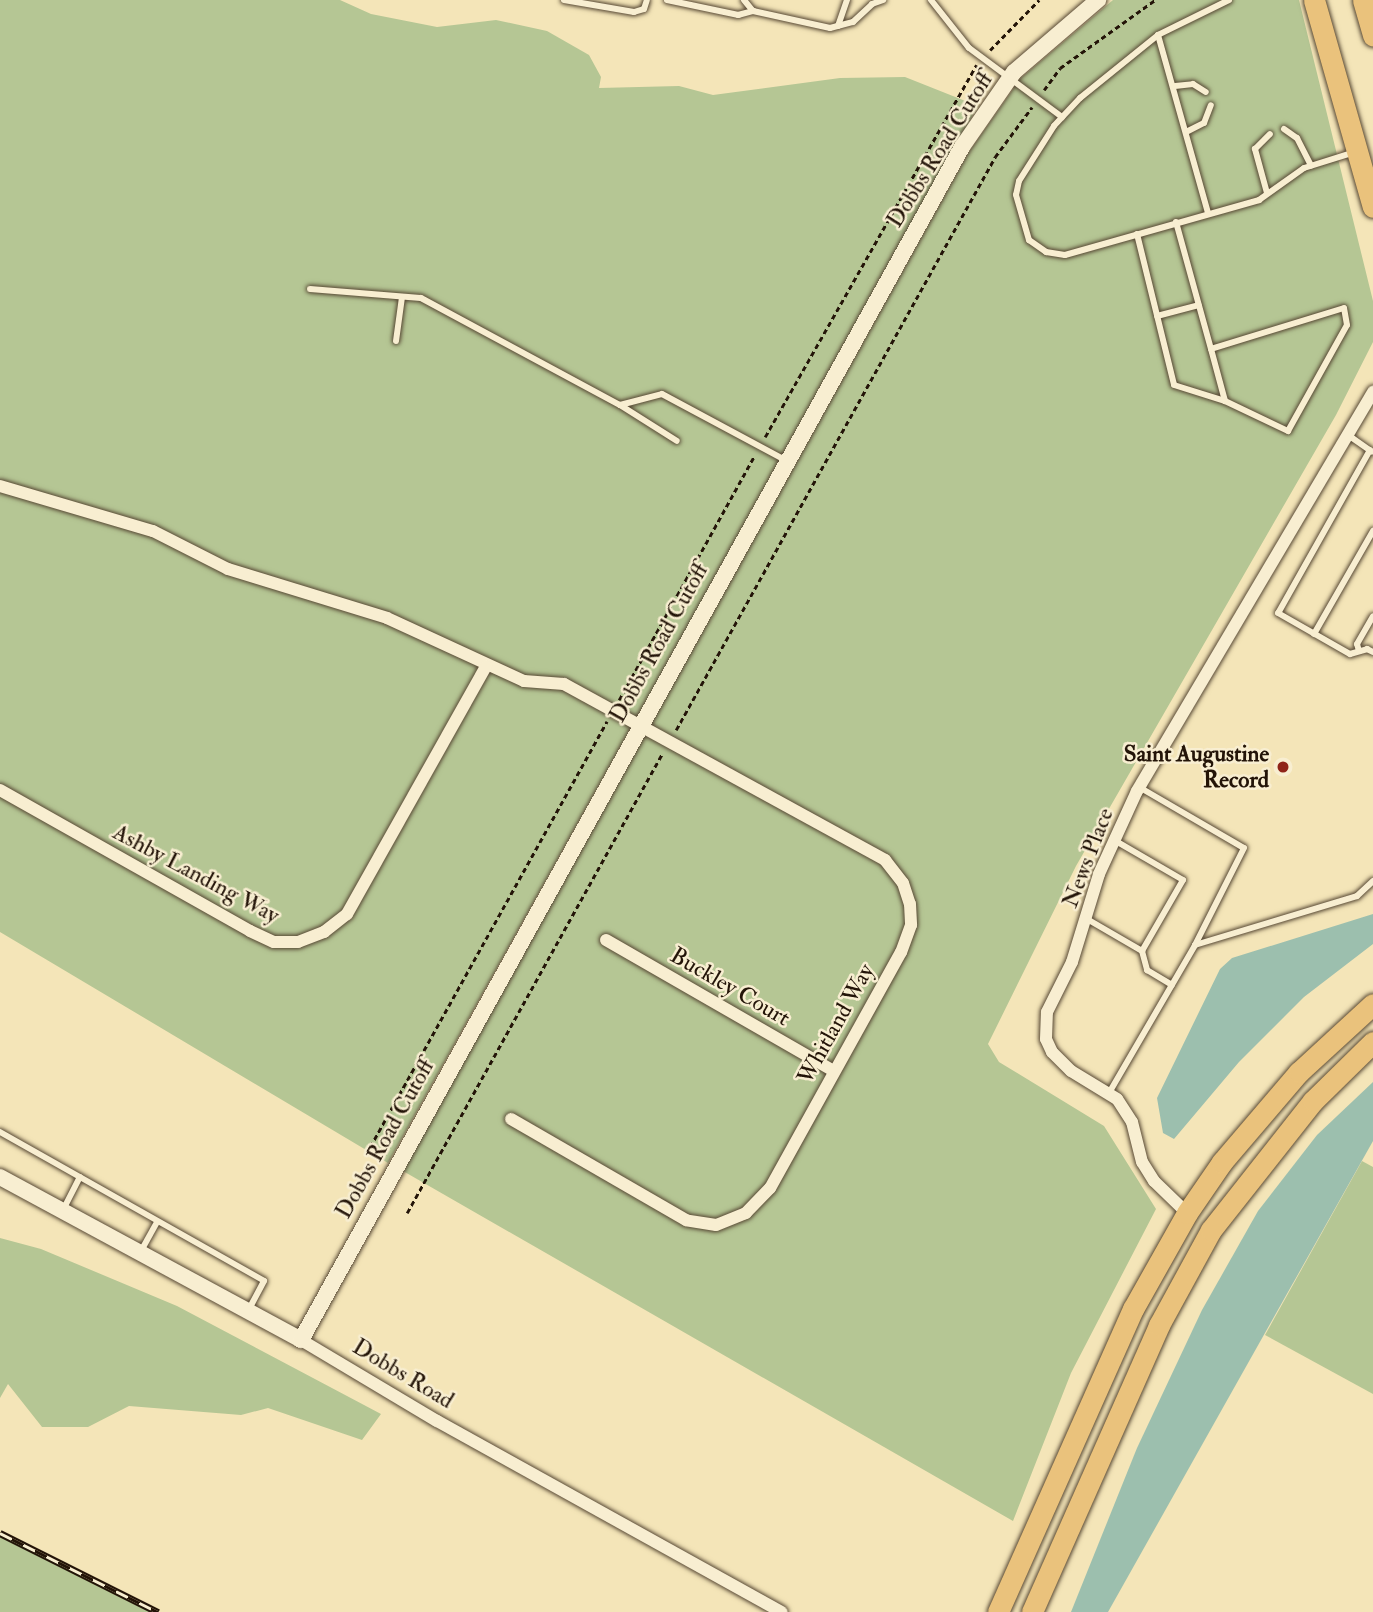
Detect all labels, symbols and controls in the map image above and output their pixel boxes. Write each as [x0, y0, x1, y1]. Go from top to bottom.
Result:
street label: Dobbs Road Cutoff [881, 67, 999, 233]
street label: Dobbs Road Cutoff [604, 558, 714, 728]
place label: Saint Augustine Record [1124, 740, 1269, 794]
marker: Saint Augustine Record [1275, 759, 1291, 775]
street label: News Place [1056, 804, 1120, 912]
street label: Ashby Landing Way [108, 818, 284, 930]
street label: Buckley Court [665, 942, 795, 1032]
street label: Whitland Way [792, 959, 880, 1089]
street label: Dobbs Road Cutoff [330, 1054, 440, 1224]
street label: Dobbs Road [347, 1333, 459, 1415]

